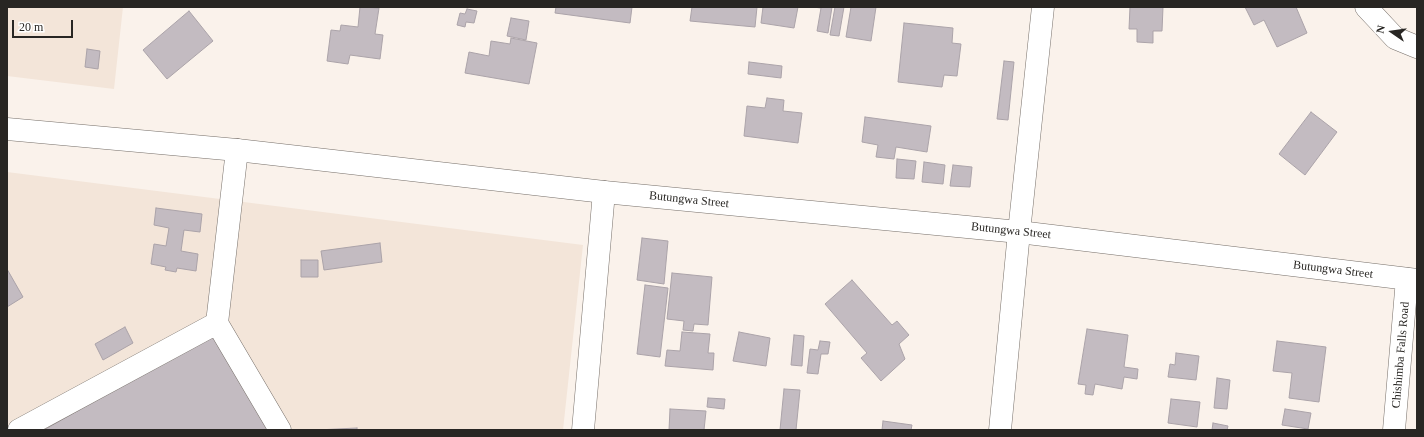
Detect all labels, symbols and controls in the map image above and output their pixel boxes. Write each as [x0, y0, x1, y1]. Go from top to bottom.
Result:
scale bar [14, 12, 75, 38]
north arrow [1372, 12, 1412, 52]
text: 20 m [19, 20, 43, 34]
text: N [1374, 24, 1387, 35]
street label: Butungwa Street [648, 189, 730, 211]
street label: Butungwa Street [970, 220, 1052, 242]
street label: Butungwa Street [1292, 258, 1374, 282]
street label: Chishimba Falls Road [1389, 301, 1413, 409]

